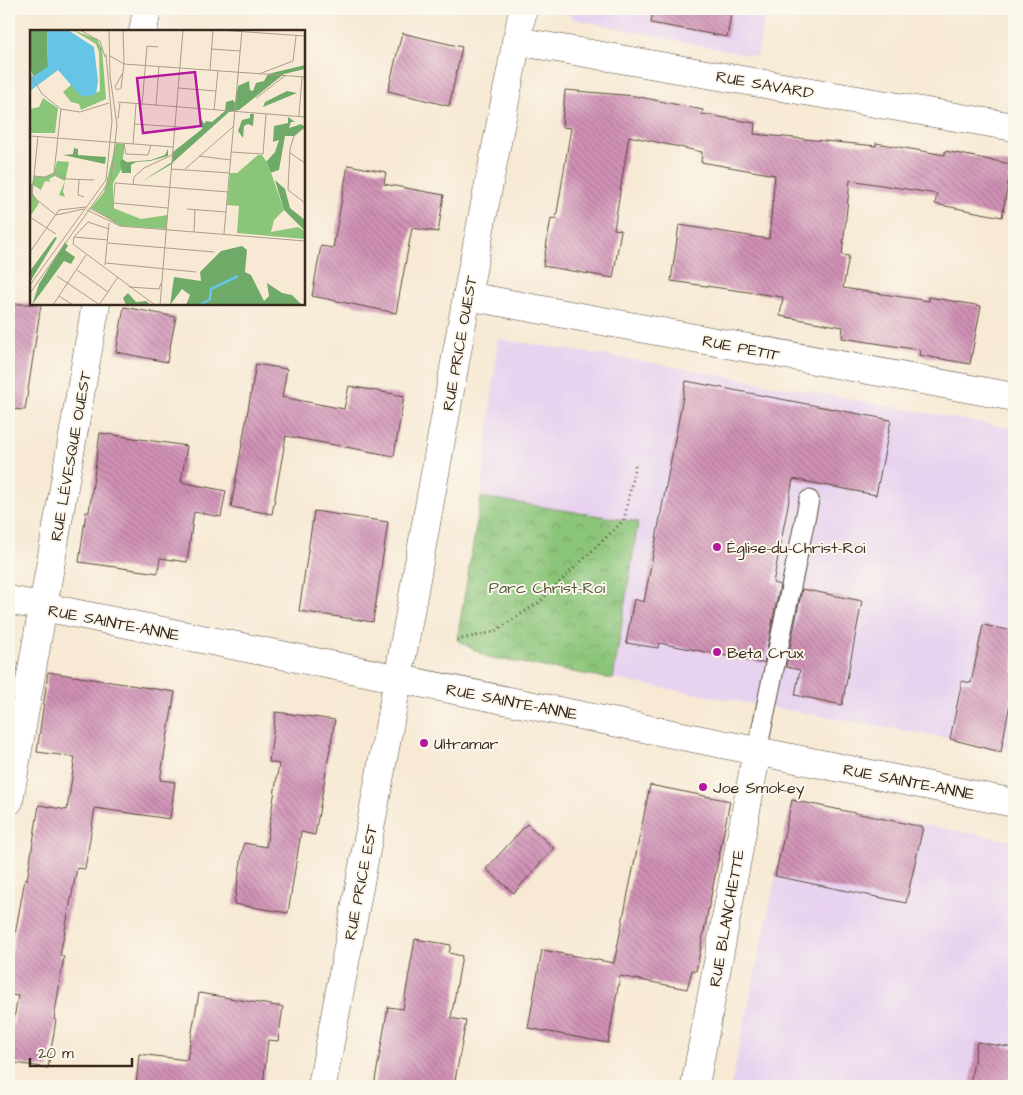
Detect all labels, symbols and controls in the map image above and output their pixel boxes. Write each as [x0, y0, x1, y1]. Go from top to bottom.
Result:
inset map [30, 30, 305, 305]
street label: RUE SAVARD [714, 66, 815, 104]
street label: RUE PRICE OUEST [437, 274, 483, 413]
street label: RUE PETIT [700, 330, 781, 366]
street label: RUE LÉVESQUE OUEST [45, 369, 97, 543]
place label: Église-du-Christ-Roi [727, 537, 866, 560]
marker: Église-du-Christ-Roi [711, 541, 723, 553]
park label: Parc Christ-Roi [489, 577, 606, 599]
street label: RUE SAINTE-ANNE [46, 599, 182, 647]
place label: Beta Crux [727, 642, 804, 664]
marker: Beta Crux [711, 646, 723, 658]
street label: RUE SAINTE-ANNE [444, 678, 580, 726]
place label: Ultramar [434, 733, 499, 755]
marker: Ultramar [418, 737, 430, 749]
street label: RUE SAINTE-ANNE [841, 758, 977, 806]
place label: Joe Smokey [713, 777, 805, 800]
marker: Joe Smokey [697, 781, 709, 793]
street label: RUE PRICE EST [339, 823, 383, 942]
street label: RUE BLANCHETTE [704, 847, 750, 988]
scale bar [30, 1035, 132, 1067]
text: 20 m [38, 1043, 74, 1064]

